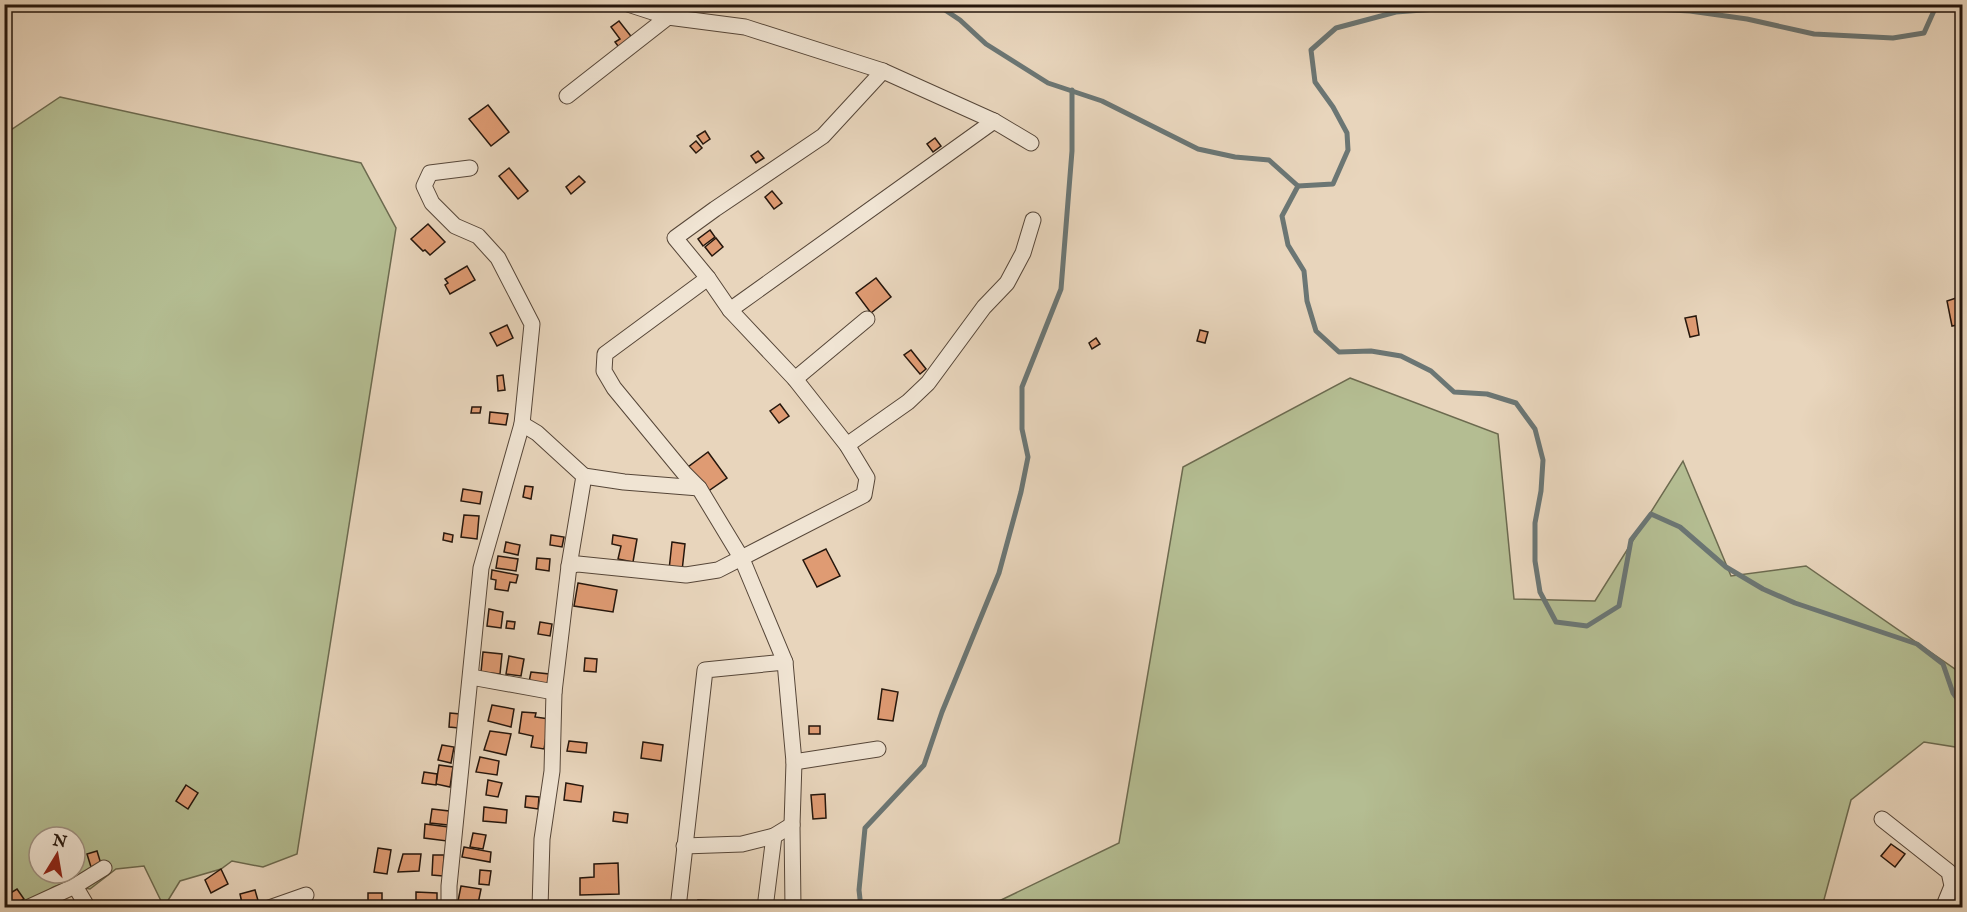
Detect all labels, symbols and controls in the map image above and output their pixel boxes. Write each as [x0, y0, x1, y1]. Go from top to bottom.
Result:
north arrow [27, 825, 87, 885]
text: N [50, 831, 68, 853]

